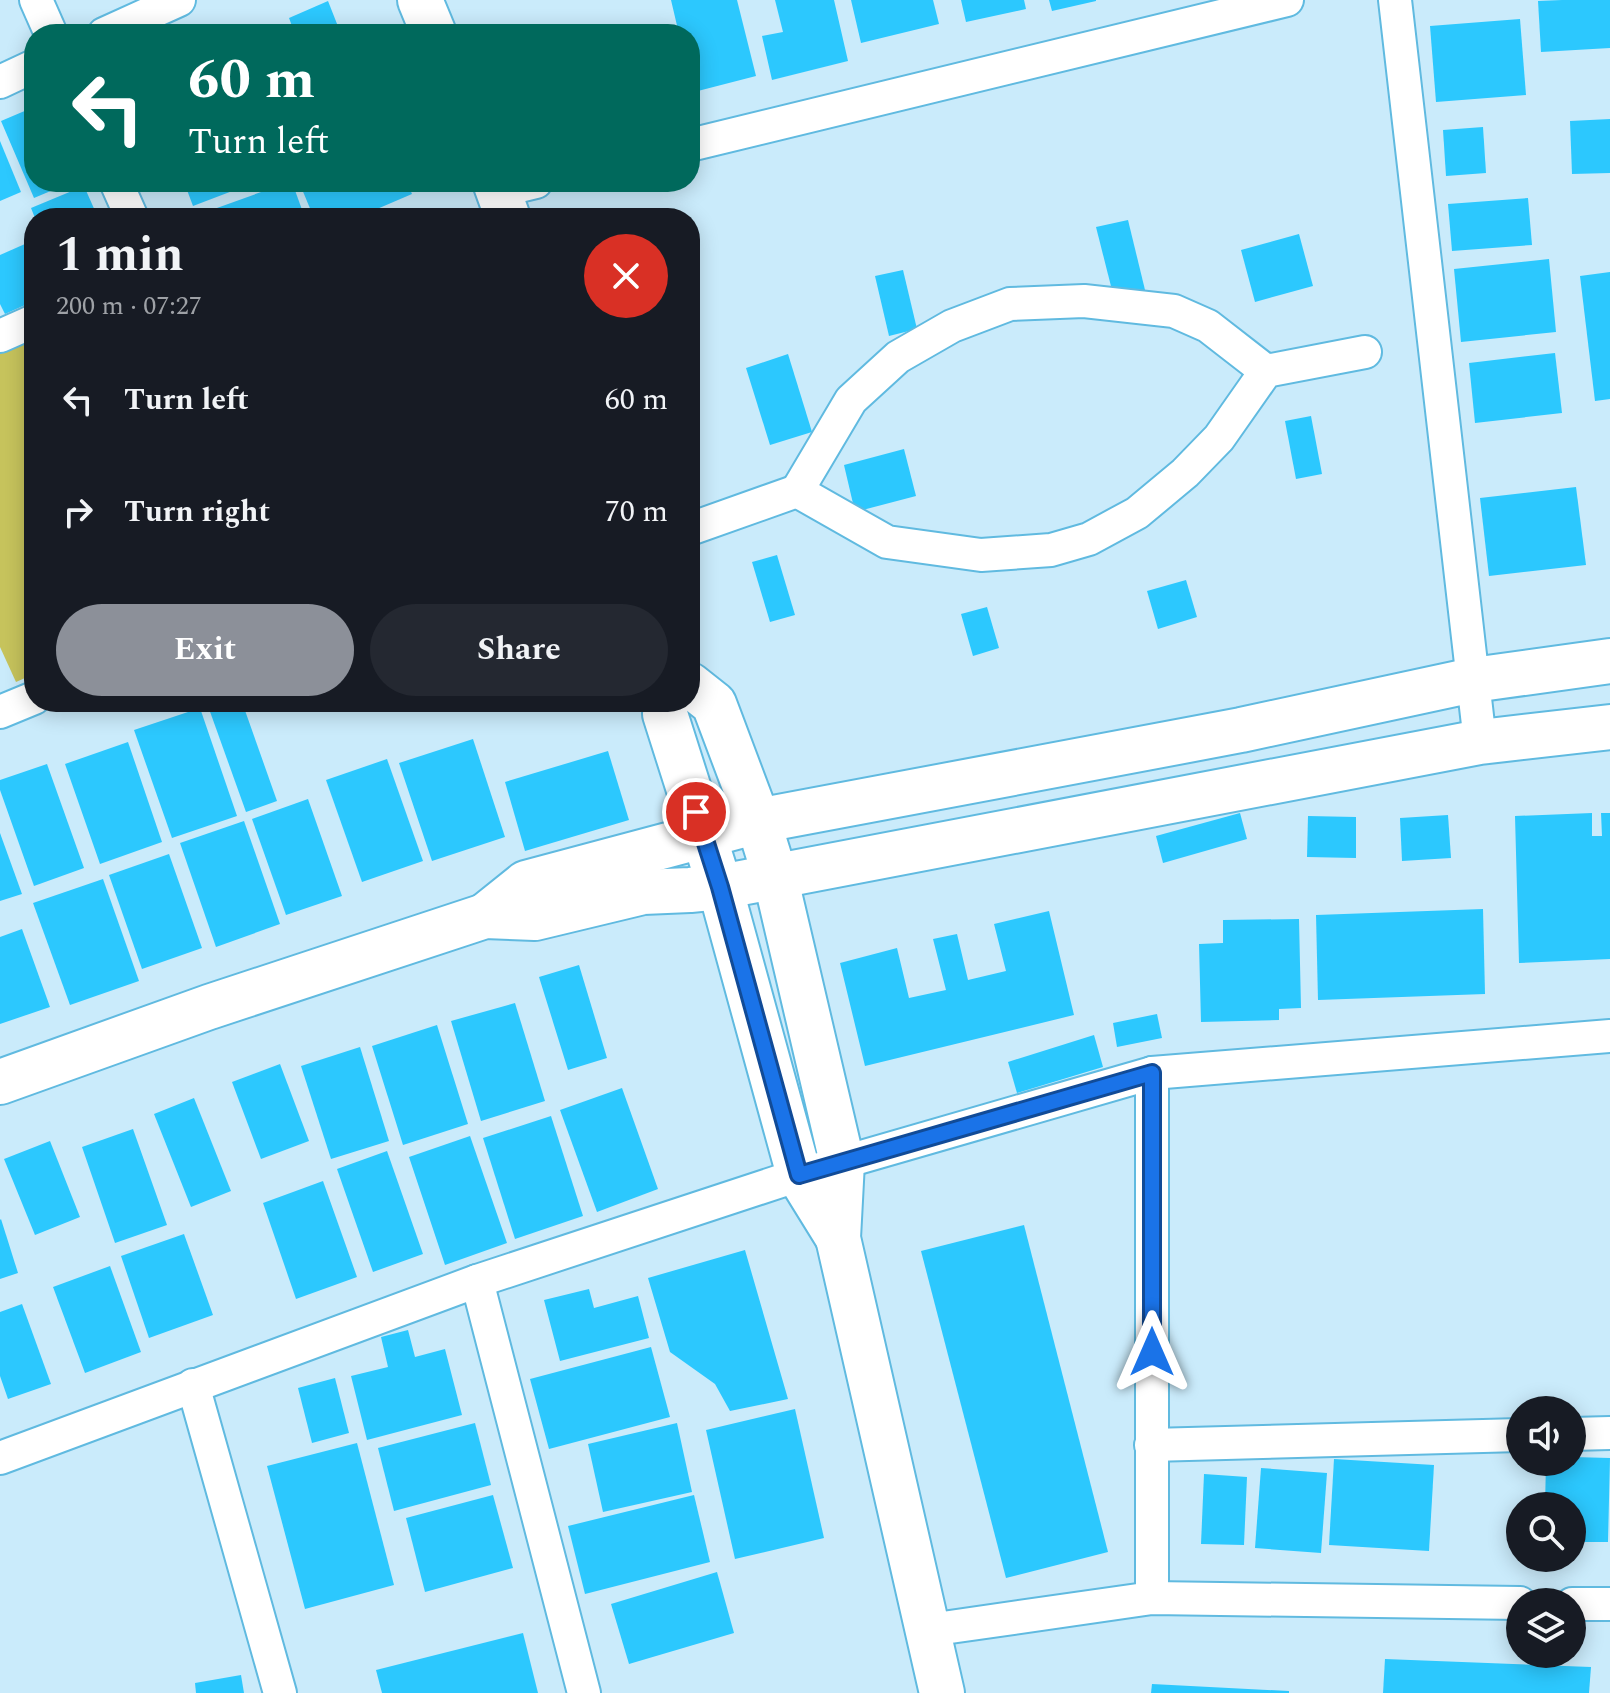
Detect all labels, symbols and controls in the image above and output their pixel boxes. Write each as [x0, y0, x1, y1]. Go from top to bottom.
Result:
text: 60 m [188, 38, 315, 123]
icon: left [56, 56, 160, 160]
text: Turn left [188, 115, 329, 170]
text: 1 min [56, 219, 184, 292]
button: close [584, 234, 668, 318]
text: 200 m · 07:27 [56, 286, 202, 326]
text: Turn left [124, 377, 249, 423]
text: 60 m [605, 377, 668, 423]
icon: left [56, 378, 100, 422]
text: Turn right [124, 489, 270, 535]
text: 70 m [605, 489, 668, 535]
icon: right [56, 490, 100, 534]
button: Exit [56, 604, 354, 696]
button: Share [370, 604, 668, 696]
pin [662, 778, 730, 846]
icon: arrive [674, 790, 718, 834]
position arrow [1110, 1310, 1194, 1394]
map controls [1506, 1396, 1586, 1668]
button: sound [1506, 1396, 1586, 1476]
button: search [1506, 1492, 1586, 1572]
button: layers [1506, 1588, 1586, 1668]

